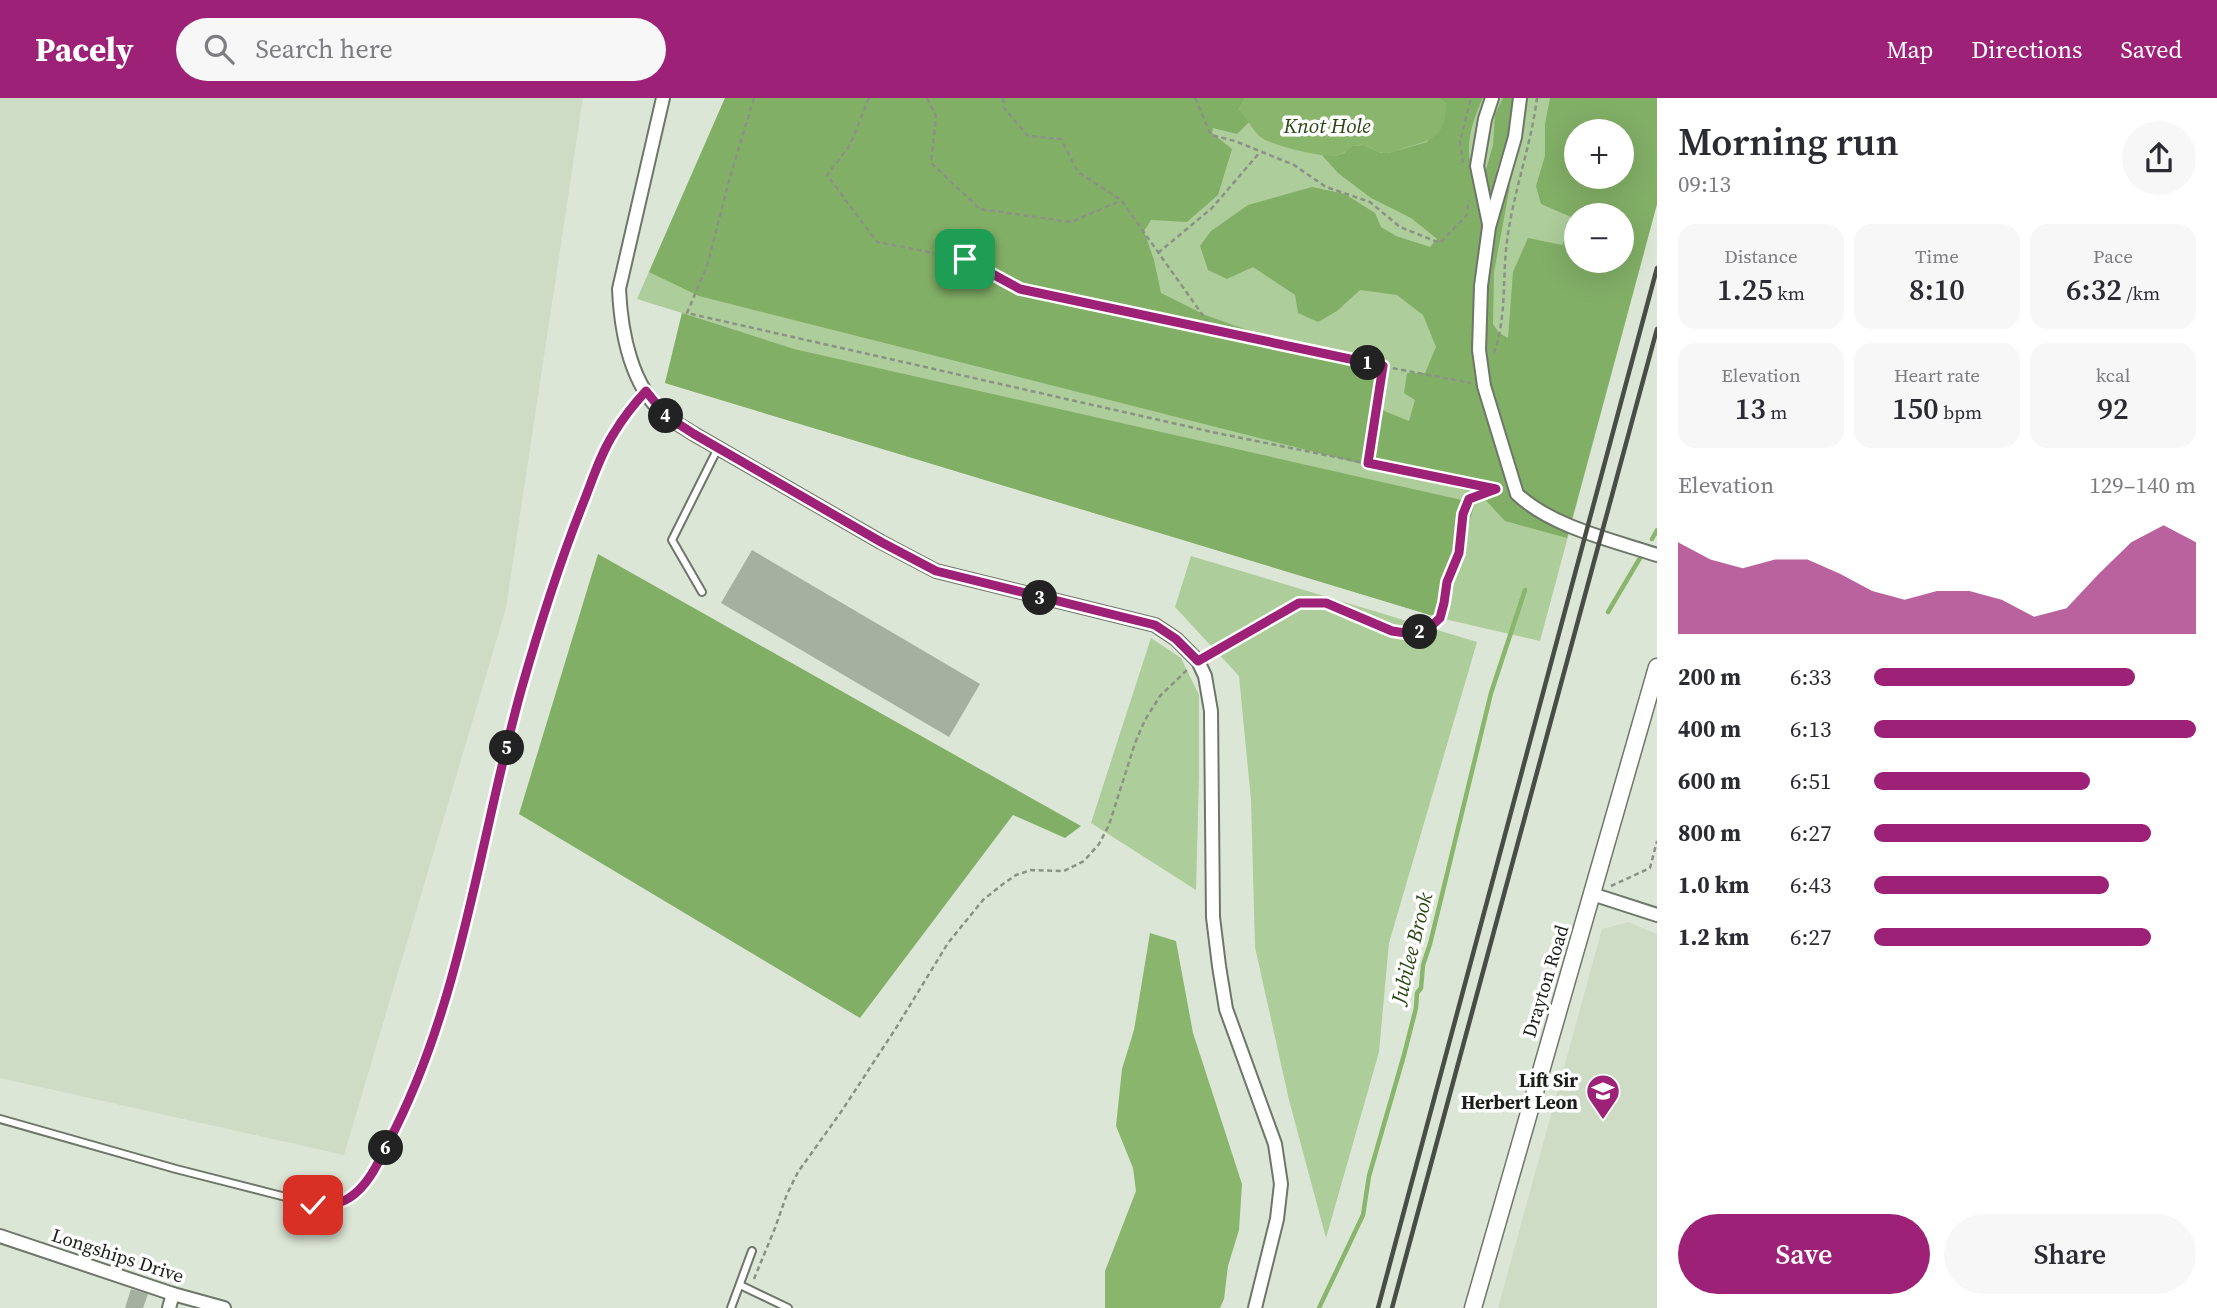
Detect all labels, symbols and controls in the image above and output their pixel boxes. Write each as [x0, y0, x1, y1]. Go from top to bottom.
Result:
search box [176, 18, 666, 81]
text: Pacely [35, 27, 134, 72]
icon: search [200, 30, 238, 68]
text: Search here [256, 31, 393, 67]
text: Map [1886, 33, 1933, 66]
text: Directions [1971, 33, 2082, 66]
text: Saved [2120, 33, 2182, 66]
water label: Knot Hole [1282, 111, 1371, 140]
text: Morning run [1678, 116, 1899, 168]
map controls [1564, 119, 1634, 273]
button: + [1564, 119, 1634, 189]
button: share [2122, 121, 2196, 195]
text: 09:13 [1678, 168, 1731, 200]
button: − [1564, 203, 1634, 273]
pin [935, 229, 995, 289]
icon: arrive [946, 240, 984, 278]
text: Distance [1724, 243, 1798, 269]
text: Time [1915, 243, 1959, 269]
text: Pace [2093, 243, 2133, 269]
text: 1.25 [1717, 269, 1773, 310]
text: 8:10 [1909, 269, 1965, 310]
text: 6:32 [2066, 269, 2122, 310]
text: km [1773, 280, 1805, 306]
text: /km [2122, 280, 2160, 306]
pin: 1 [1350, 345, 1386, 380]
text: 1 [1362, 349, 1373, 375]
text: Elevation [1721, 362, 1801, 388]
text: Heart rate [1894, 362, 1980, 388]
text: kcal [2096, 362, 2130, 388]
text: 13 [1735, 388, 1766, 429]
text: 150 [1892, 388, 1939, 429]
text: 92 [2097, 388, 2129, 429]
pin: 4 [648, 398, 684, 434]
text: m [1766, 399, 1787, 425]
text: bpm [1939, 399, 1982, 425]
text: 4 [660, 402, 671, 428]
text: Elevation [1678, 469, 1774, 501]
text: 129–140 m [2089, 469, 2196, 501]
pin: 3 [1023, 580, 1058, 616]
text: 3 [1034, 584, 1045, 610]
pin: 2 [1402, 614, 1438, 650]
text: 2 [1414, 618, 1425, 644]
text: 200 m [1678, 661, 1741, 693]
text: 6:33 [1790, 661, 1831, 693]
text: 400 m [1678, 713, 1741, 745]
text: 6:13 [1790, 713, 1831, 745]
pin: 5 [490, 730, 524, 766]
text: 5 [501, 734, 512, 760]
text: 600 m [1678, 765, 1741, 797]
text: 6:51 [1790, 765, 1831, 797]
text: 800 m [1678, 817, 1741, 849]
text: 6:27 [1790, 817, 1831, 849]
text: 1.0 km [1678, 869, 1749, 901]
text: 6:43 [1790, 869, 1831, 901]
water label: Jubilee Brook [1383, 889, 1439, 1009]
street label: Drayton Road [1516, 921, 1575, 1040]
text: 1.2 km [1678, 921, 1749, 953]
text: 6:27 [1790, 921, 1831, 953]
place label: Lift Sir Herbert Leon [1461, 1067, 1578, 1115]
school or university icon: Lift Sir Herbert Leon [1584, 1072, 1622, 1121]
pin: 6 [368, 1130, 404, 1166]
text: 6 [380, 1134, 391, 1160]
pin [283, 1175, 343, 1235]
icon: check [294, 1186, 332, 1224]
button: Save [1678, 1214, 1930, 1294]
button: Share [1944, 1214, 2196, 1294]
street label: Longships Drive [49, 1221, 187, 1289]

